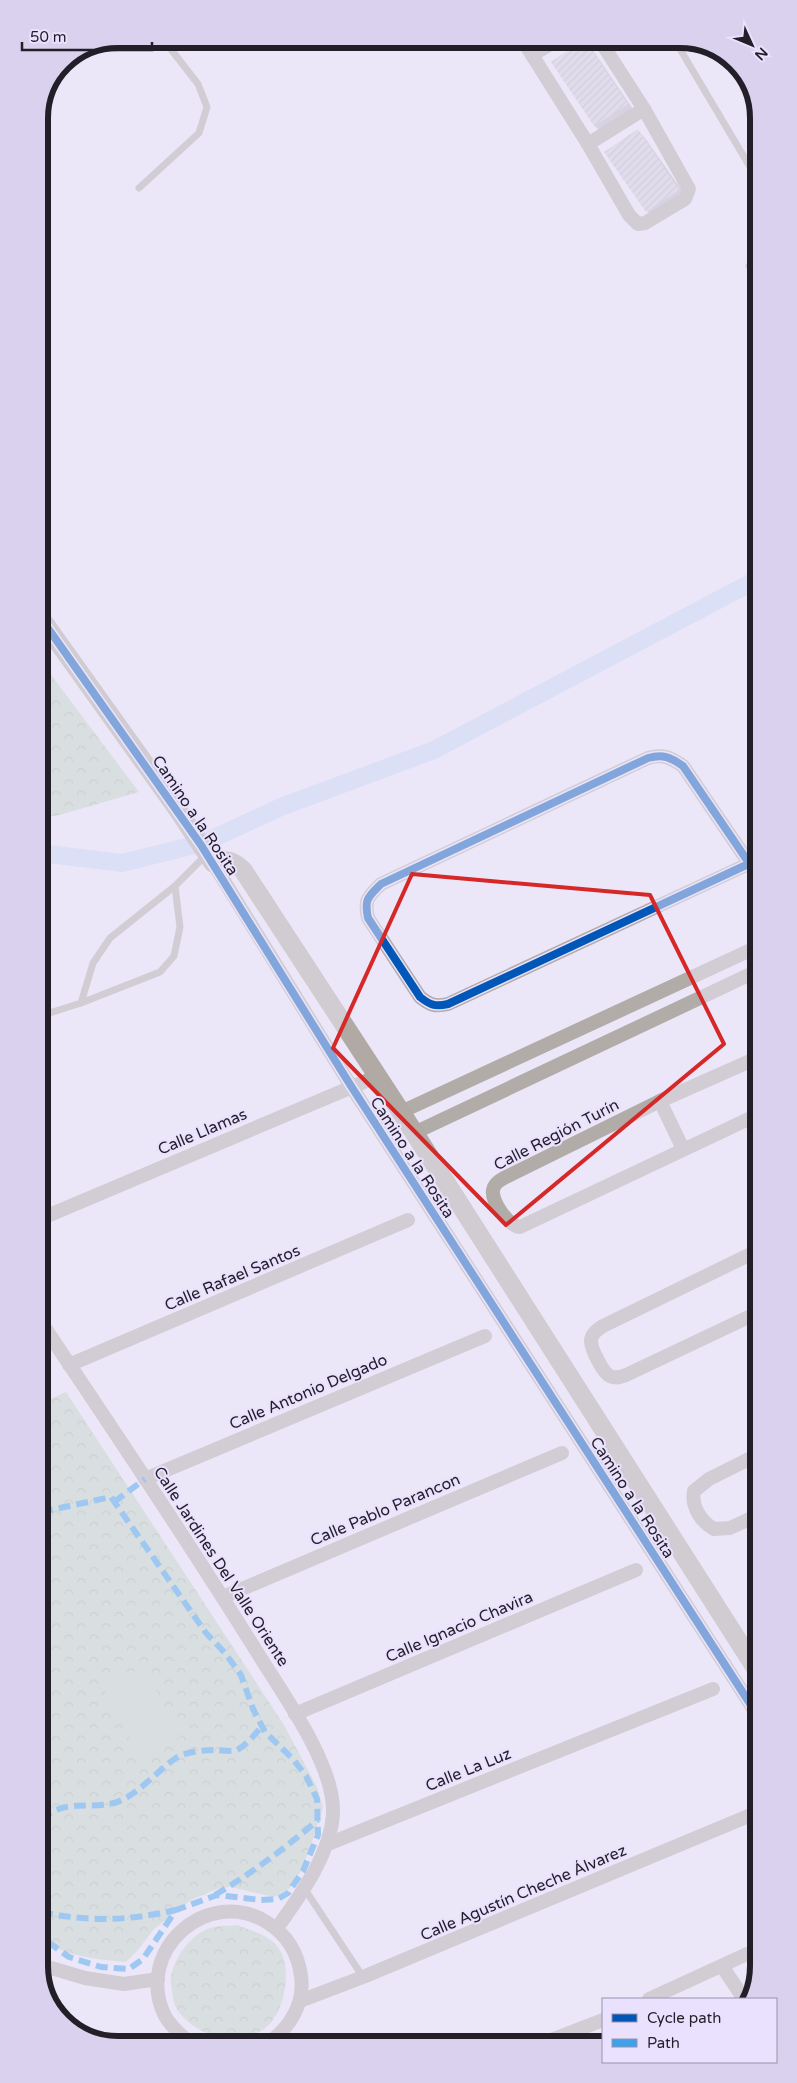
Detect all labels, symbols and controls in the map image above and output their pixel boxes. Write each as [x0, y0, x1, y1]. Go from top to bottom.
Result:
scale bar [22, 20, 152, 52]
north arrow [727, 20, 777, 70]
text: 50 m [30, 28, 67, 46]
text: N [751, 44, 771, 64]
street label: Camino a la Rosita [148, 752, 243, 879]
street label: Camino a la Rosita [365, 1093, 459, 1222]
street label: Calle Región Turín [491, 1095, 622, 1175]
street label: Calle Llamas [155, 1104, 250, 1160]
street label: Calle Rafael Santos [162, 1240, 303, 1316]
street label: Calle Antonio Delgado [226, 1350, 390, 1434]
street label: Camino a la Rosita [585, 1433, 679, 1562]
street label: Calle Jardines Del Valle Oriente [149, 1463, 293, 1670]
street label: Calle Pablo Parancon [308, 1469, 463, 1551]
street label: Calle Ignacio Chavira [383, 1587, 536, 1667]
street label: Calle La Luz [423, 1744, 514, 1796]
street label: Calle Agustín Cheche Álvarez [417, 1840, 630, 1946]
legend [602, 1998, 777, 2063]
text: Cycle path [647, 2009, 721, 2027]
text: Path [647, 2034, 680, 2052]

